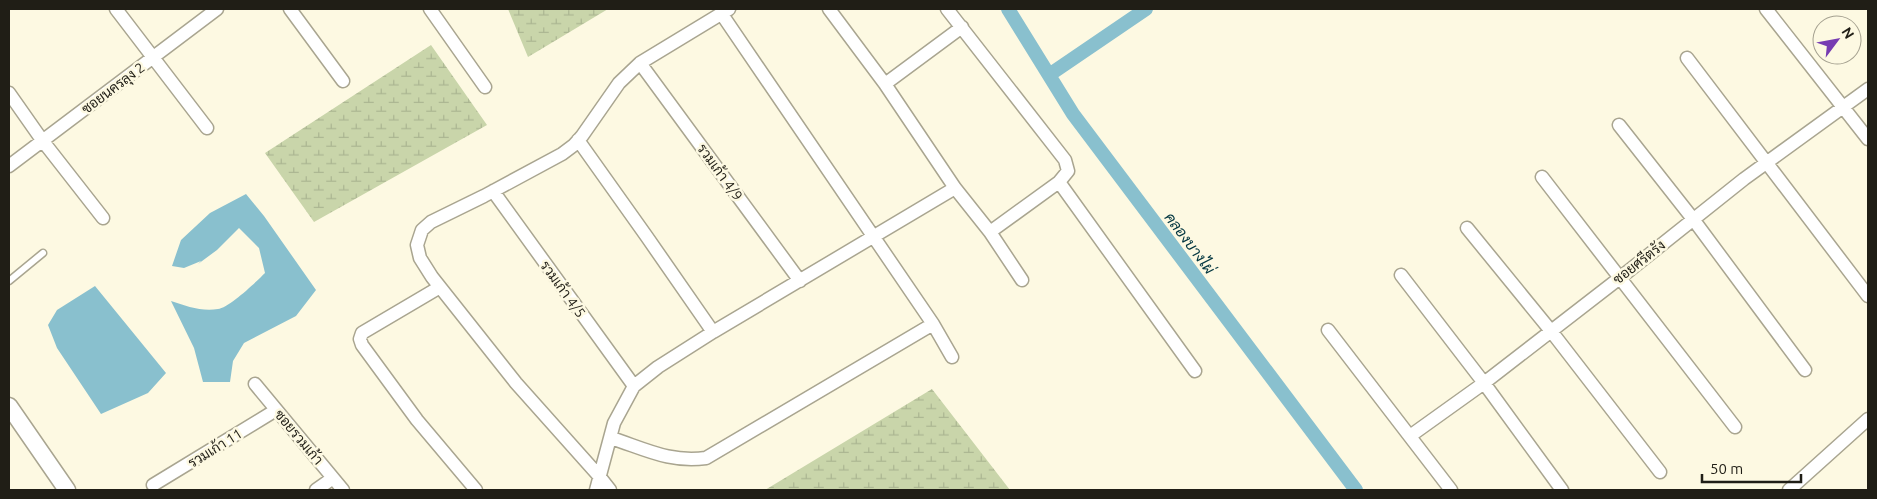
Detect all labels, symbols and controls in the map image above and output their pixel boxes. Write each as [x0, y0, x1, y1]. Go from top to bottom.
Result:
north arrow [1812, 15, 1862, 65]
text: N [1838, 24, 1858, 42]
street label: ซอยนครลุง 2 [78, 59, 149, 118]
street label: รวมเก้า 4/9 [694, 140, 747, 203]
water label: คลองบางไผ่ [1161, 208, 1220, 278]
street label: ซอยศรีตรัง [1609, 236, 1668, 287]
street label: รวมเก้า 4/5 [537, 257, 590, 320]
street label: ซอยรวมเก้า [271, 406, 327, 468]
street label: รวมเก้า 11 [184, 424, 245, 471]
scale bar [1702, 452, 1801, 484]
text: 50 m [1710, 460, 1743, 477]

